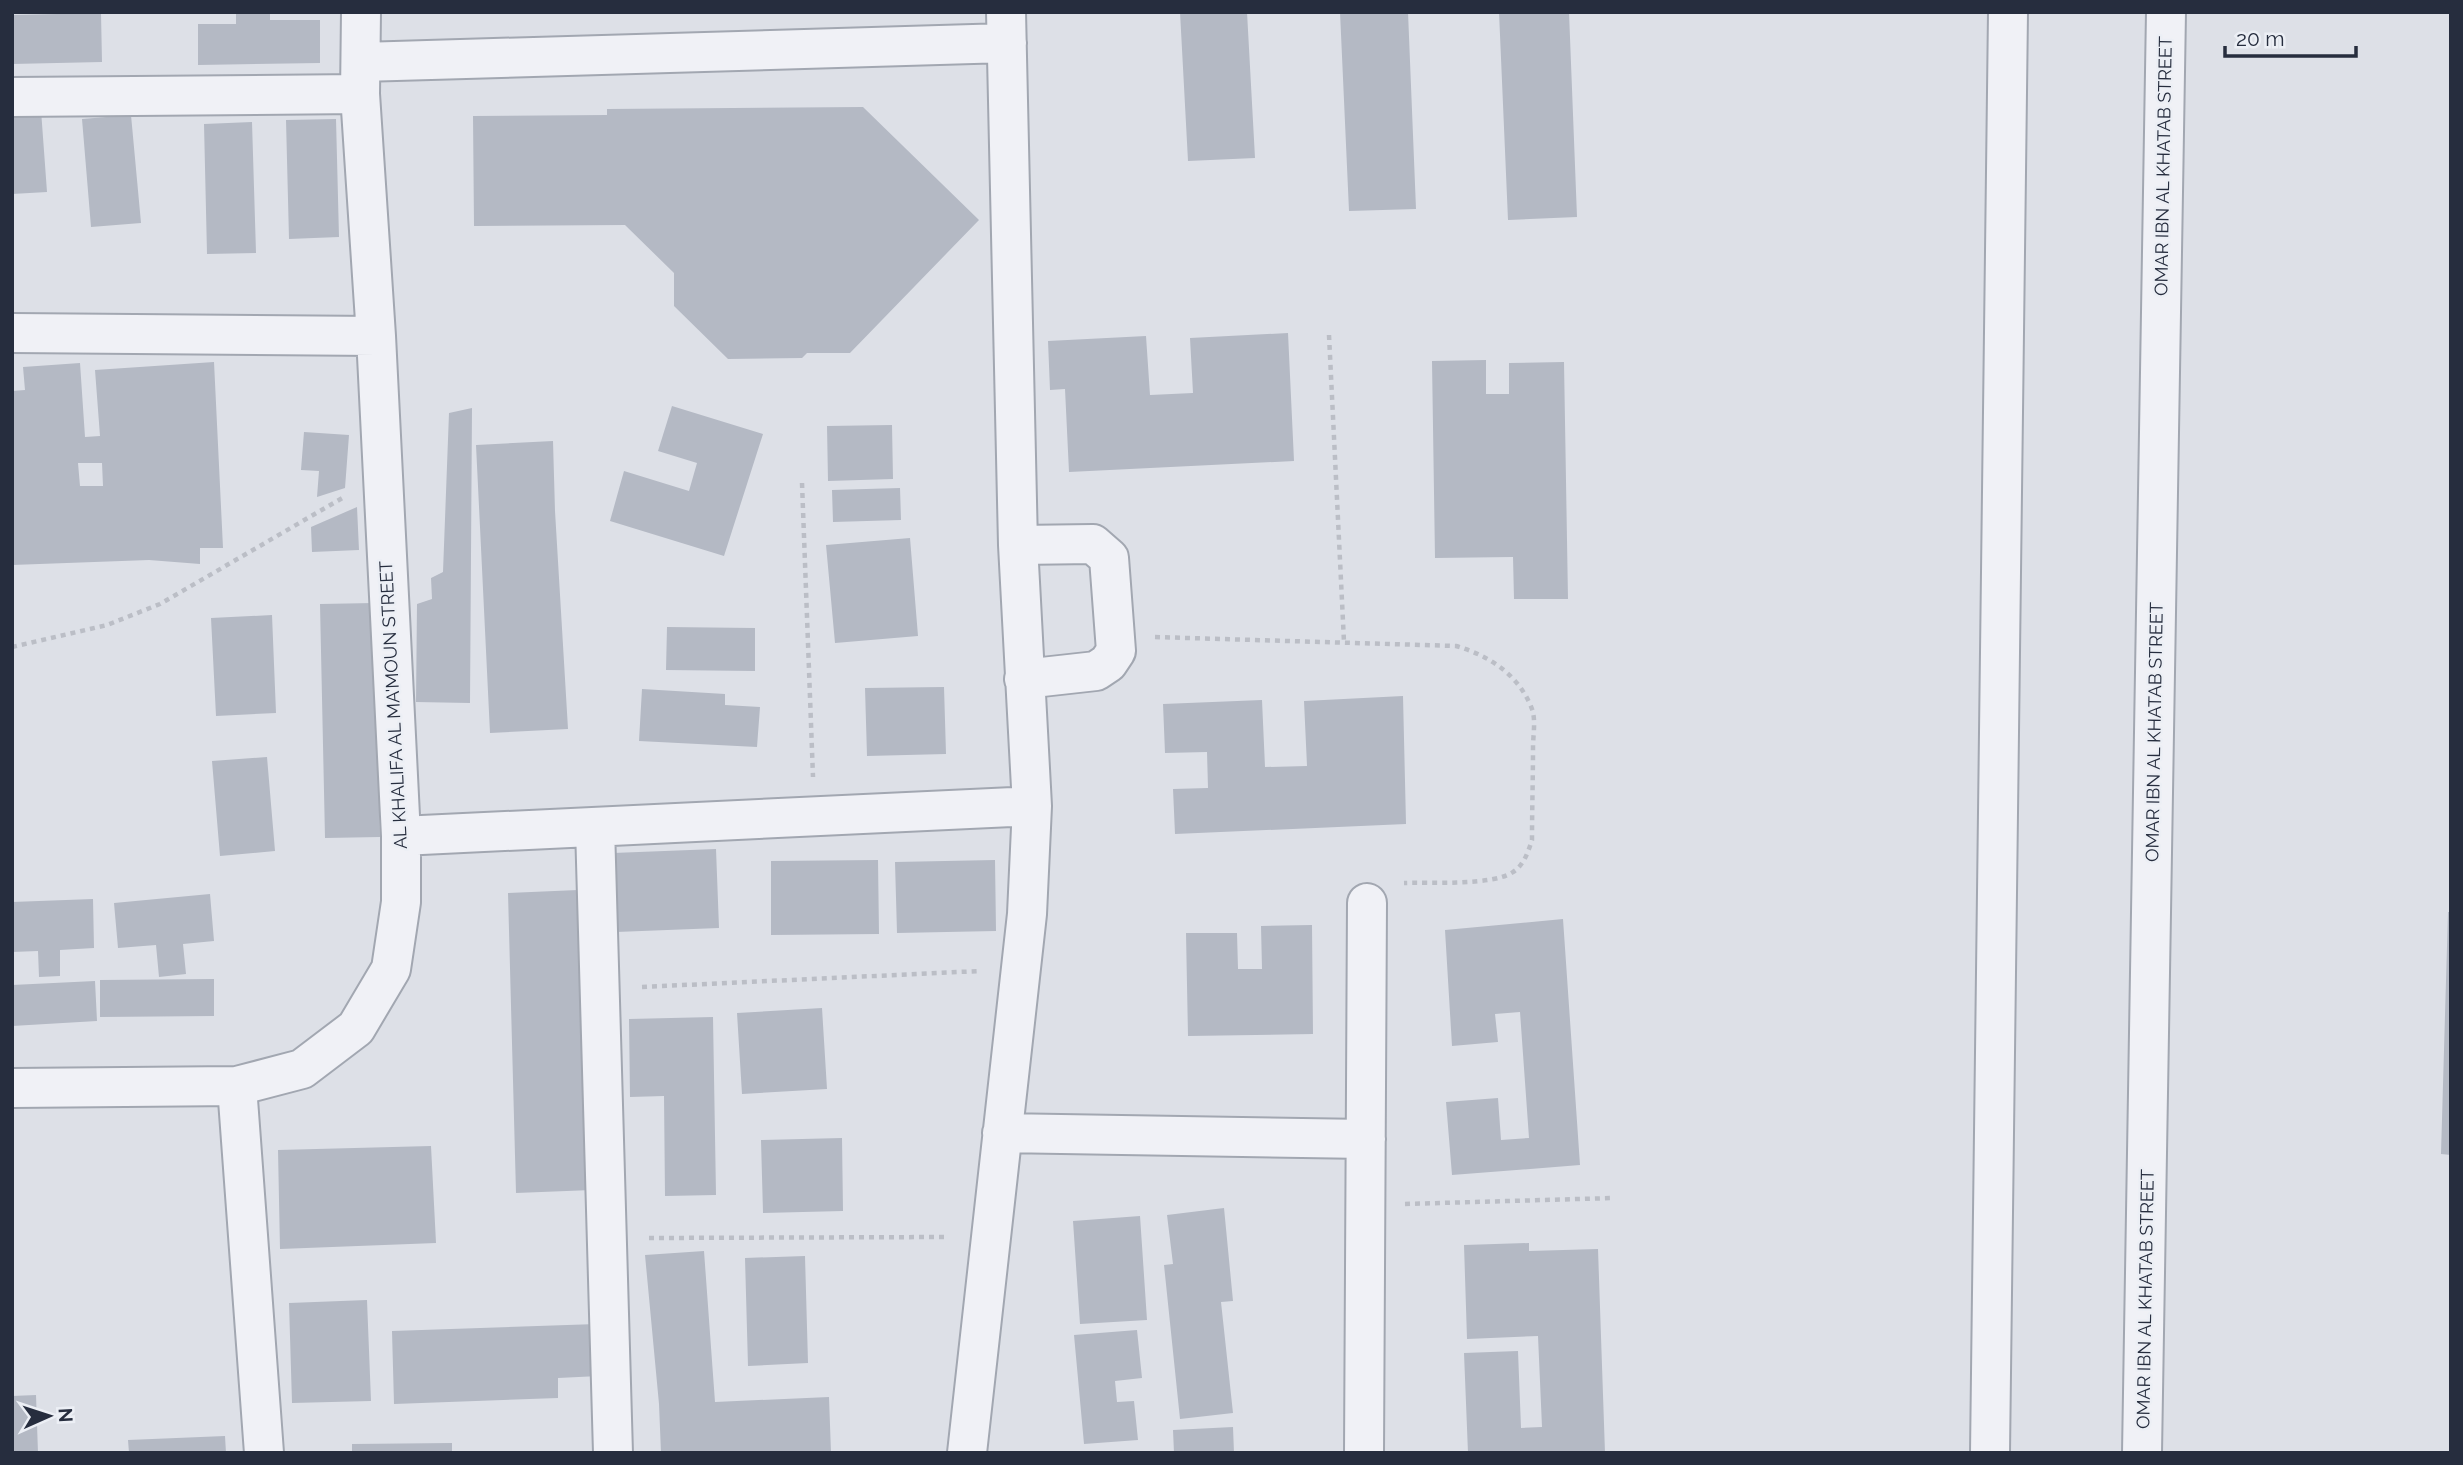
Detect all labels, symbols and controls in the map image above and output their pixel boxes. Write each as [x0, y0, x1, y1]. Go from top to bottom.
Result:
scale bar [2225, 14, 2356, 58]
text: 20 m [2236, 26, 2284, 51]
street label: OMAR IBN AL KHATAB STREET [2150, 36, 2176, 296]
street label: AL KHALIFA AL MA'MOUN STREET [375, 560, 411, 850]
street label: OMAR IBN AL KHATAB STREET [2141, 602, 2167, 862]
street label: OMAR IBN AL KHATAB STREET [2132, 1169, 2158, 1429]
north arrow [14, 1381, 84, 1451]
text: N [55, 1407, 77, 1423]

